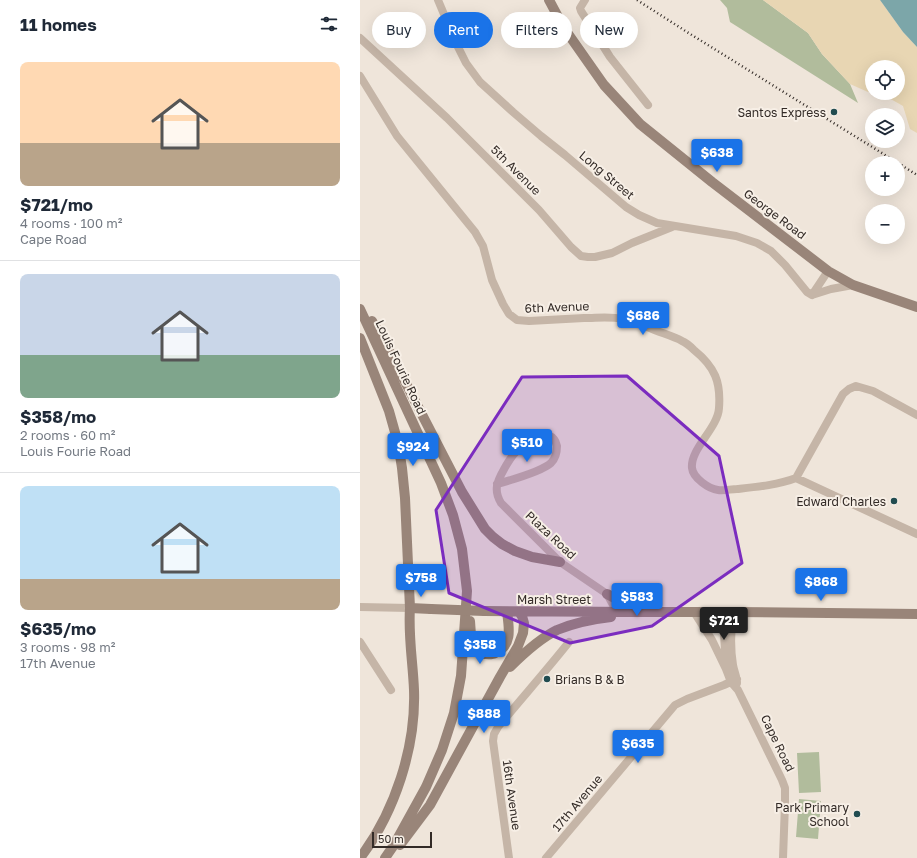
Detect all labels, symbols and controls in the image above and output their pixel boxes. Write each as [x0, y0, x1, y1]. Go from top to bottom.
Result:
chip: Buy [372, 12, 426, 48]
chip: Rent [434, 12, 493, 48]
chip: Filters [501, 12, 572, 48]
chip: New [580, 12, 638, 48]
icon: filters [318, 13, 340, 35]
text: 11 homes [20, 14, 97, 35]
map controls [865, 60, 905, 244]
button: locate [865, 60, 905, 100]
icon: home [144, 88, 216, 160]
place label: Santos Express [737, 105, 826, 120]
marker: Santos Express [829, 107, 839, 117]
button: layers [865, 108, 905, 148]
pin: $638 [693, 139, 741, 173]
street label: 5th Avenue [488, 142, 544, 198]
text: $638 [700, 144, 734, 160]
street label: Long Street [576, 148, 638, 202]
button: + [865, 156, 905, 196]
street label: George Road [741, 186, 809, 242]
text: $721/mo [20, 194, 93, 215]
button: − [865, 204, 905, 244]
text: 4 rooms · 100 m² [20, 215, 122, 231]
text: Cape Road [20, 231, 87, 247]
street label: 6th Avenue [524, 298, 590, 316]
icon: home [144, 300, 216, 372]
pin: $686 [619, 302, 667, 336]
text: $686 [626, 307, 660, 323]
street label: Louis Fourie Road [373, 317, 429, 417]
text: $358/mo [20, 406, 96, 427]
text: 2 rooms · 60 m² [20, 427, 116, 443]
pin: $510 [503, 429, 551, 463]
pin: $924 [389, 433, 437, 467]
text: $510 [511, 434, 543, 450]
text: $924 [396, 438, 430, 454]
text: Louis Fourie Road [20, 443, 131, 459]
place label: Edward Charles [796, 494, 886, 509]
marker: Edward Charles [889, 496, 899, 506]
street label: Plaza Road [523, 508, 579, 562]
icon: home [144, 512, 216, 584]
pin: $758 [397, 564, 445, 598]
pin: $868 [797, 568, 845, 602]
text: $758 [405, 569, 437, 585]
text: $868 [804, 573, 838, 589]
pin: $583 [613, 583, 661, 617]
text: $583 [621, 588, 653, 604]
street label: Marsh Street [517, 592, 591, 607]
pin: $721 [700, 607, 748, 641]
text: $721 [709, 612, 739, 628]
text: $635/mo [20, 618, 96, 639]
pin: $358 [456, 631, 504, 665]
text: $358 [464, 636, 496, 652]
text: 3 rooms · 98 m² [20, 639, 115, 655]
text: 17th Avenue [20, 655, 96, 671]
place label: Brians B & B [555, 672, 625, 687]
marker: Brians B & B [542, 674, 552, 684]
pin: $888 [460, 700, 508, 734]
text: $888 [467, 705, 501, 721]
street label: Cape Road [758, 712, 798, 774]
pin: $635 [614, 730, 662, 764]
text: $635 [622, 735, 654, 751]
street label: 16th Avenue [500, 759, 524, 831]
street label: 17th Avenue [549, 771, 605, 835]
place label: Park Primary School [775, 800, 849, 829]
marker: Park Primary School [852, 809, 862, 819]
scale bar [372, 830, 432, 849]
text: 50 m [378, 832, 404, 845]

